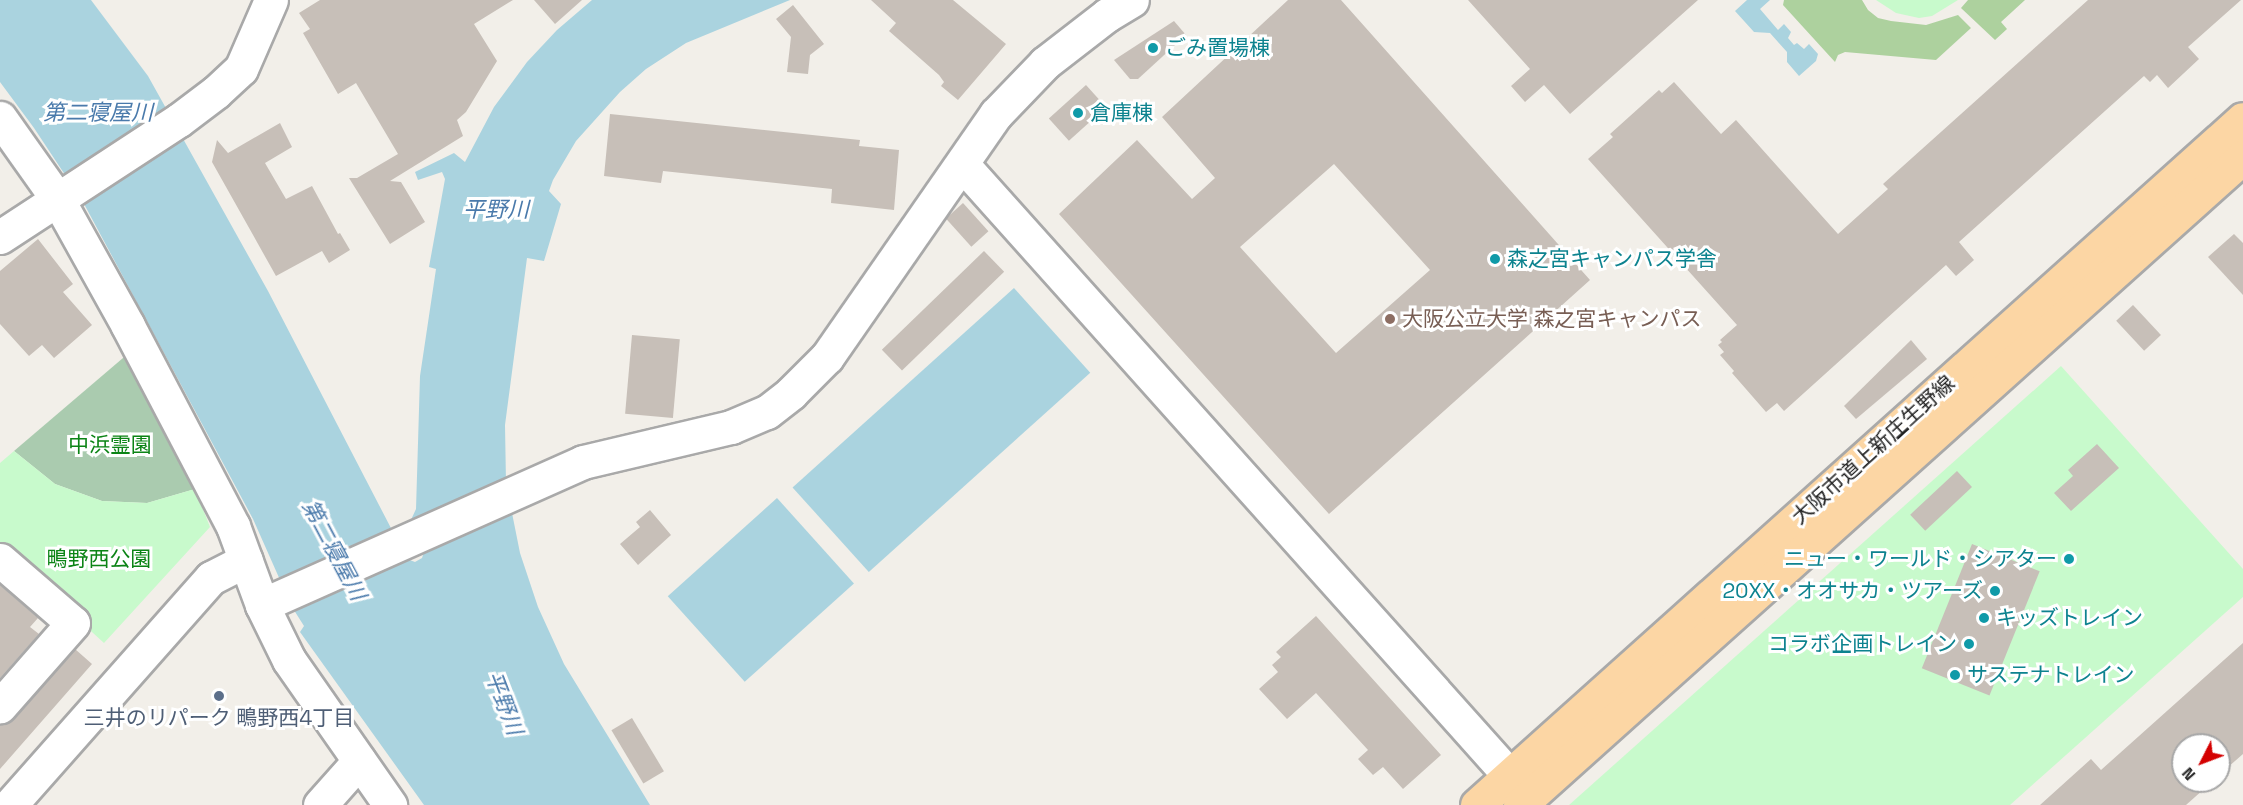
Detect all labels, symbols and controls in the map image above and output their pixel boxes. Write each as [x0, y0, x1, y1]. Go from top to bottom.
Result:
place label: ごみ置場棟 [1165, 35, 1270, 61]
marker: ごみ置場棟 [1146, 41, 1160, 55]
water label: 第二寝屋川 [43, 100, 153, 126]
place label: 倉庫棟 [1090, 100, 1153, 126]
marker: 倉庫棟 [1071, 106, 1085, 120]
water label: 平野川 [463, 197, 529, 223]
place label: 森之宮キャンパス学舎 [1507, 246, 1717, 272]
marker: 森之宮キャンパス学舎 [1488, 252, 1502, 266]
place label: 大阪公立大学 森之宮キャンパス [1402, 306, 1701, 332]
marker: 大阪公立大学 森之宮キャンパス [1383, 312, 1397, 326]
street label: 大阪市道上新庄生野線 [1787, 370, 1959, 530]
park label: 中浜霊園 [68, 432, 152, 458]
water label: 第二寝屋川 [297, 495, 371, 605]
park label: 鴫野西公園 [47, 546, 151, 572]
place label: ニュー・ワールド・シアター [1784, 546, 2057, 572]
marker: ニュー・ワールド・シアター [2062, 552, 2076, 566]
place label: 20XX・オオサカ・ツアーズ [1721, 578, 1983, 604]
marker: 20XX・オオサカ・ツアーズ [1988, 584, 2002, 598]
place label: キッズトレイン [1996, 605, 2143, 631]
marker: キッズトレイン [1977, 611, 1991, 625]
place label: コラボ企画トレイン [1768, 631, 1957, 657]
marker: コラボ企画トレイン [1962, 637, 1976, 651]
place label: サステナトレイン [1967, 662, 2135, 688]
water label: 平野川 [480, 667, 528, 739]
marker: サステナトレイン [1948, 668, 1962, 682]
marker: 三井のリパーク 鴫野西4丁目 [212, 689, 226, 703]
place label: 三井のリパーク 鴫野西4丁目 [84, 705, 354, 731]
north arrow [2171, 733, 2231, 793]
text: N [2177, 763, 2200, 785]

